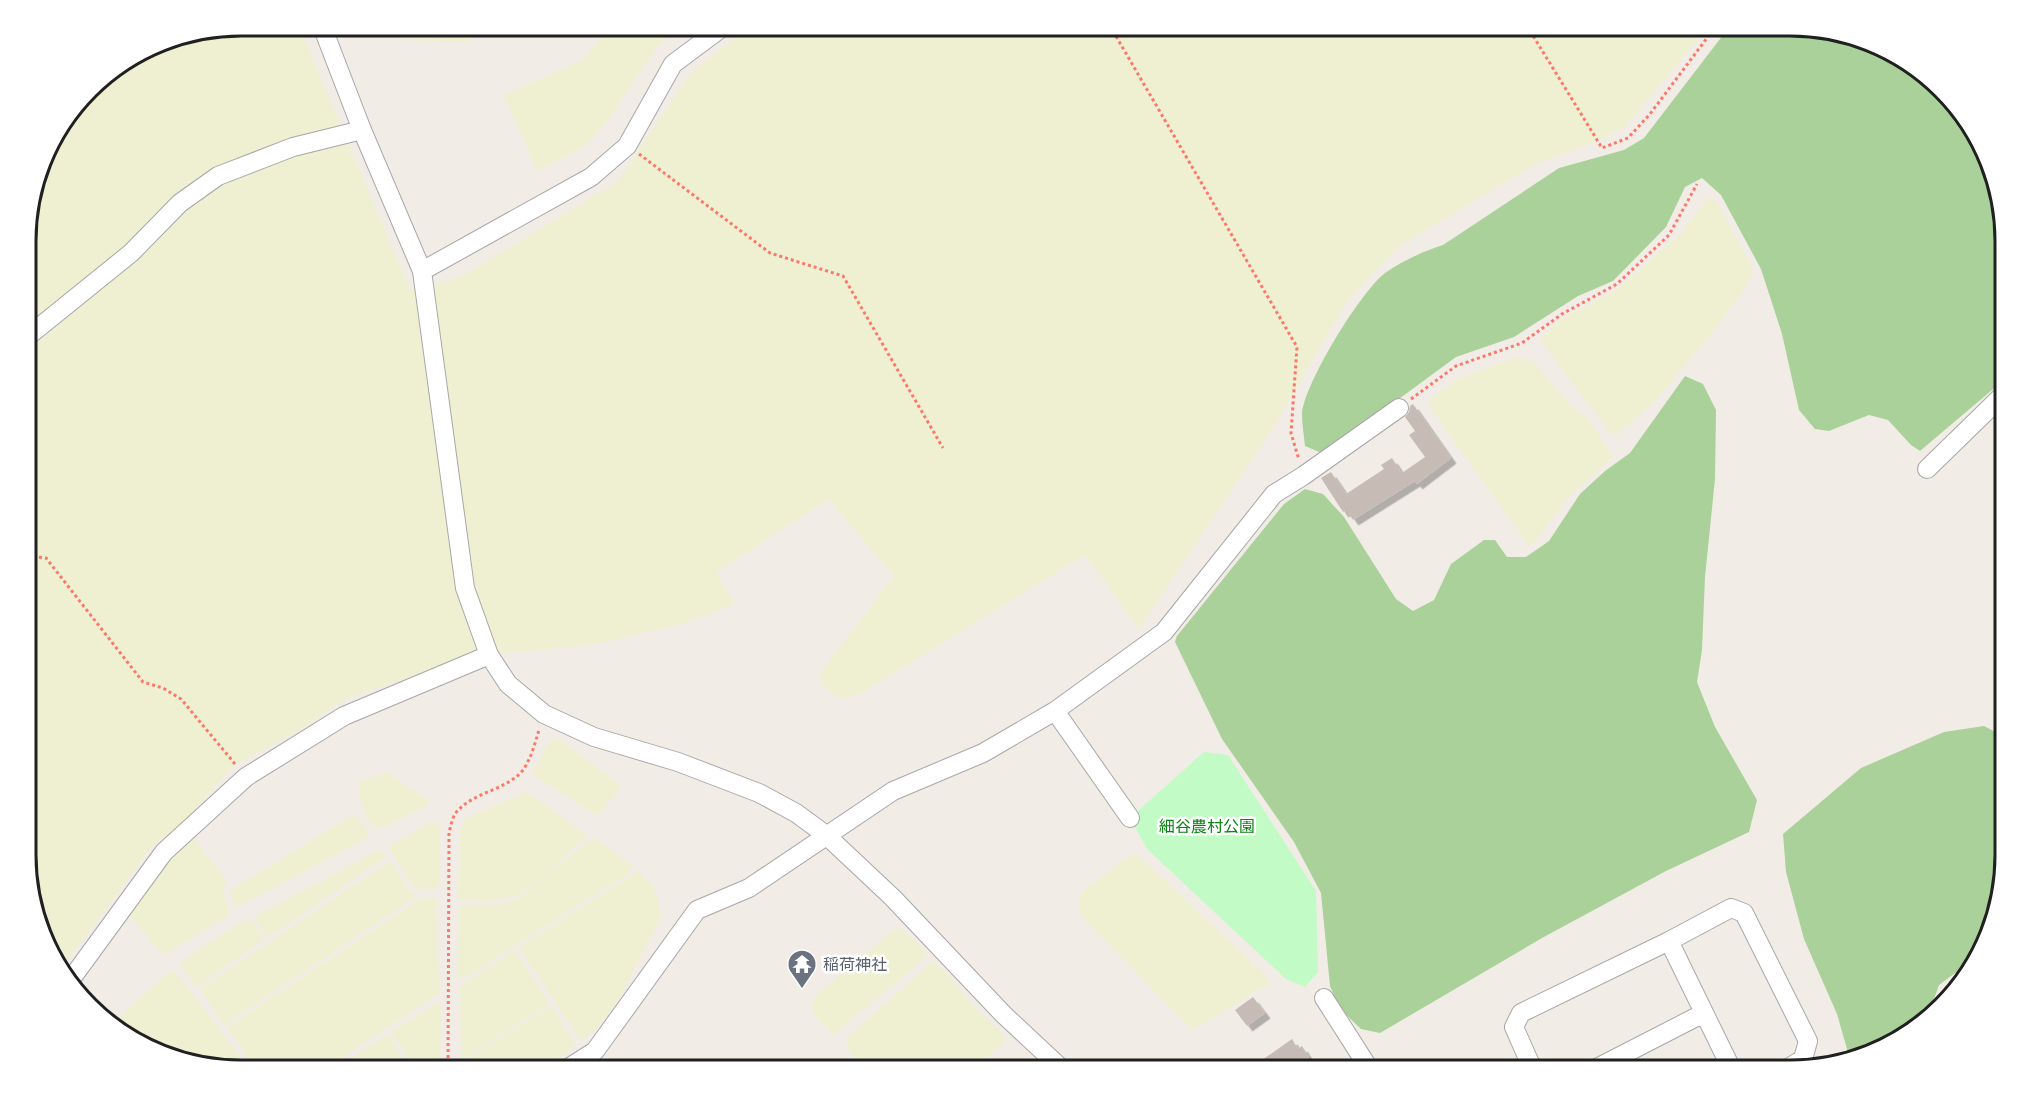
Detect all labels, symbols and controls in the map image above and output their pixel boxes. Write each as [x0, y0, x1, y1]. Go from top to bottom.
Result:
park label: 細谷農村公園 [1159, 817, 1255, 836]
temple icon: 稲荷神社 [786, 948, 818, 990]
place label: 稲荷神社 [823, 955, 887, 974]

